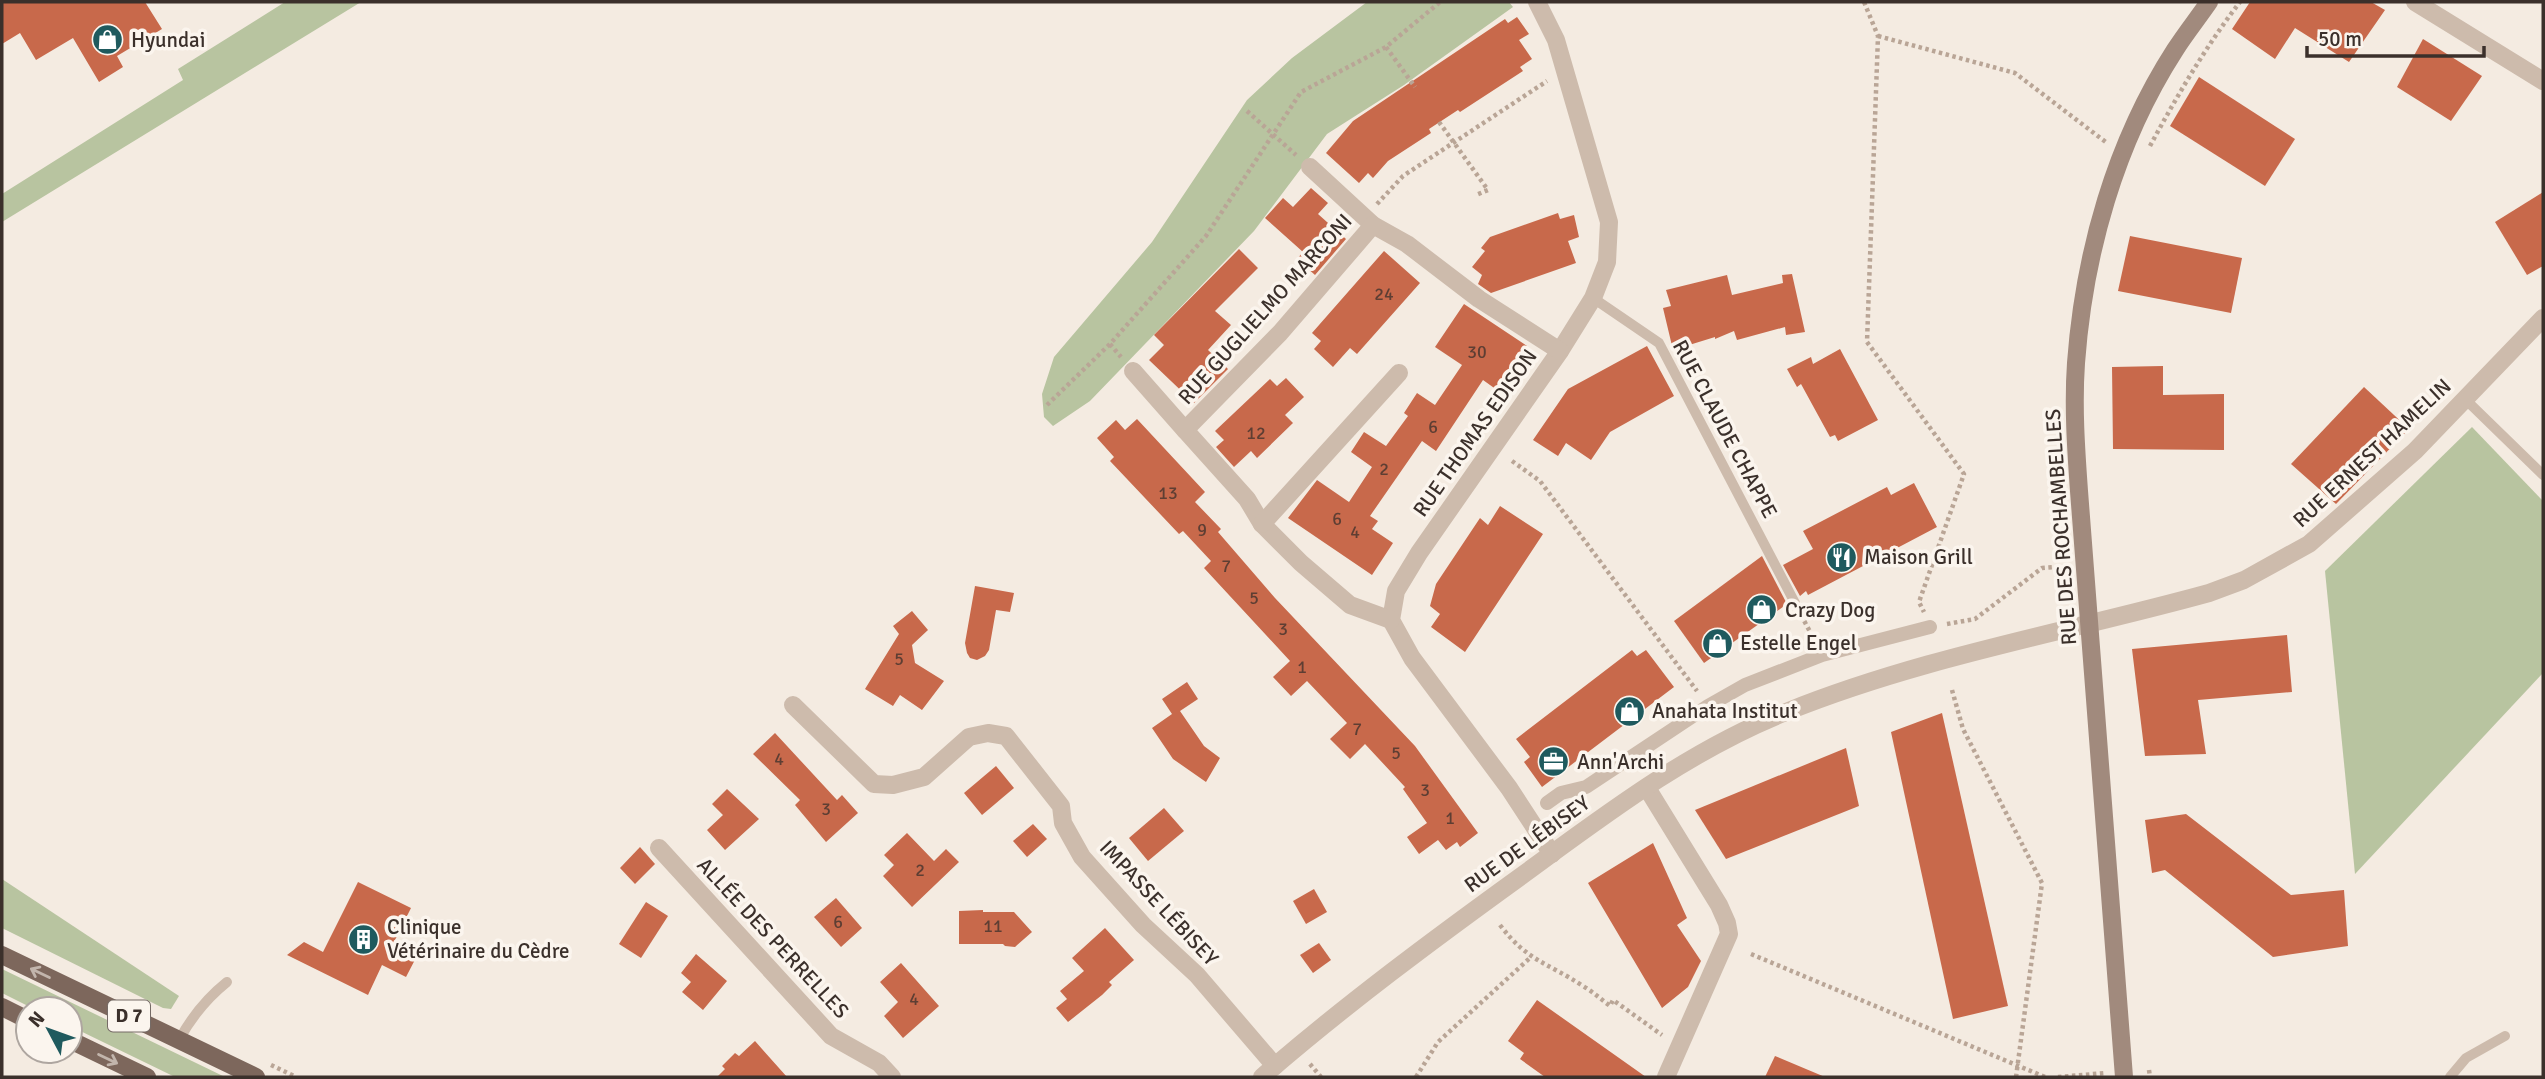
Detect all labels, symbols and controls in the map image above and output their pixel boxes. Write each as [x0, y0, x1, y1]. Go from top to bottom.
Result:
scale bar [2307, 14, 2484, 58]
shop icon: Hyundai [91, 23, 125, 57]
text: 50 m [2318, 26, 2362, 52]
place label: Hyundai [131, 27, 205, 53]
street label: RUE GUGLIELMO MARCONI [1173, 208, 1357, 410]
house number: 24 [1374, 283, 1394, 305]
street label: RUE CLAUDE CHAPPE [1667, 335, 1783, 523]
house number: 30 [1467, 341, 1487, 363]
street label: RUE THOMAS EDISON [1407, 344, 1543, 522]
street label: RUE ERNEST HAMELIN [2288, 373, 2456, 533]
street label: RUE DES ROCHAMBELLES [2040, 408, 2082, 646]
house number: 6 [1428, 416, 1438, 438]
house number: 12 [1246, 422, 1266, 444]
house number: 2 [1379, 458, 1389, 480]
house number: 13 [1158, 482, 1178, 504]
house number: 6 [1332, 508, 1342, 530]
house number: 9 [1197, 519, 1207, 541]
house number: 4 [1350, 521, 1360, 543]
restaurant icon: Maison Grill [1824, 540, 1858, 574]
place label: Maison Grill [1864, 544, 1973, 570]
house number: 7 [1221, 555, 1231, 577]
house number: 5 [1249, 587, 1259, 609]
shop icon: Crazy Dog [1745, 593, 1779, 627]
place label: Crazy Dog [1785, 597, 1875, 623]
house number: 3 [1278, 618, 1288, 640]
shop icon: Estelle Engel [1700, 626, 1734, 660]
place label: Estelle Engel [1740, 630, 1857, 656]
house number: 5 [894, 648, 904, 670]
house number: 1 [1297, 656, 1307, 678]
shop icon: Anahata Institut [1612, 694, 1646, 728]
place label: Anahata Institut [1652, 698, 1798, 724]
house number: 7 [1352, 718, 1362, 740]
house number: 5 [1391, 742, 1401, 764]
office icon: Ann'Archi [1537, 745, 1571, 779]
house number: 4 [774, 748, 784, 770]
place label: Ann'Archi [1577, 749, 1664, 775]
house number: 3 [1420, 779, 1430, 801]
street label: RUE DE LÉBISEY [1459, 790, 1595, 898]
house number: 3 [821, 798, 831, 820]
house number: 1 [1445, 807, 1455, 829]
street label: IMPASSE LÉBISEY [1094, 835, 1224, 971]
street label: ALLÉE DES PERRELLES [692, 852, 854, 1024]
house number: 2 [915, 859, 925, 881]
house number: 6 [833, 911, 843, 933]
place label: Clinique Vétérinaire du Cèdre [387, 914, 570, 964]
house number: 11 [983, 915, 1003, 937]
building icon: Clinique Vétérinaire du Cèdre [347, 922, 381, 956]
one-way arrow [30, 966, 51, 979]
house number: 4 [909, 988, 919, 1010]
north arrow [14, 995, 84, 1065]
road number: D 7 [108, 1000, 150, 1032]
text: N [24, 1007, 50, 1032]
one-way arrow [97, 1052, 118, 1066]

